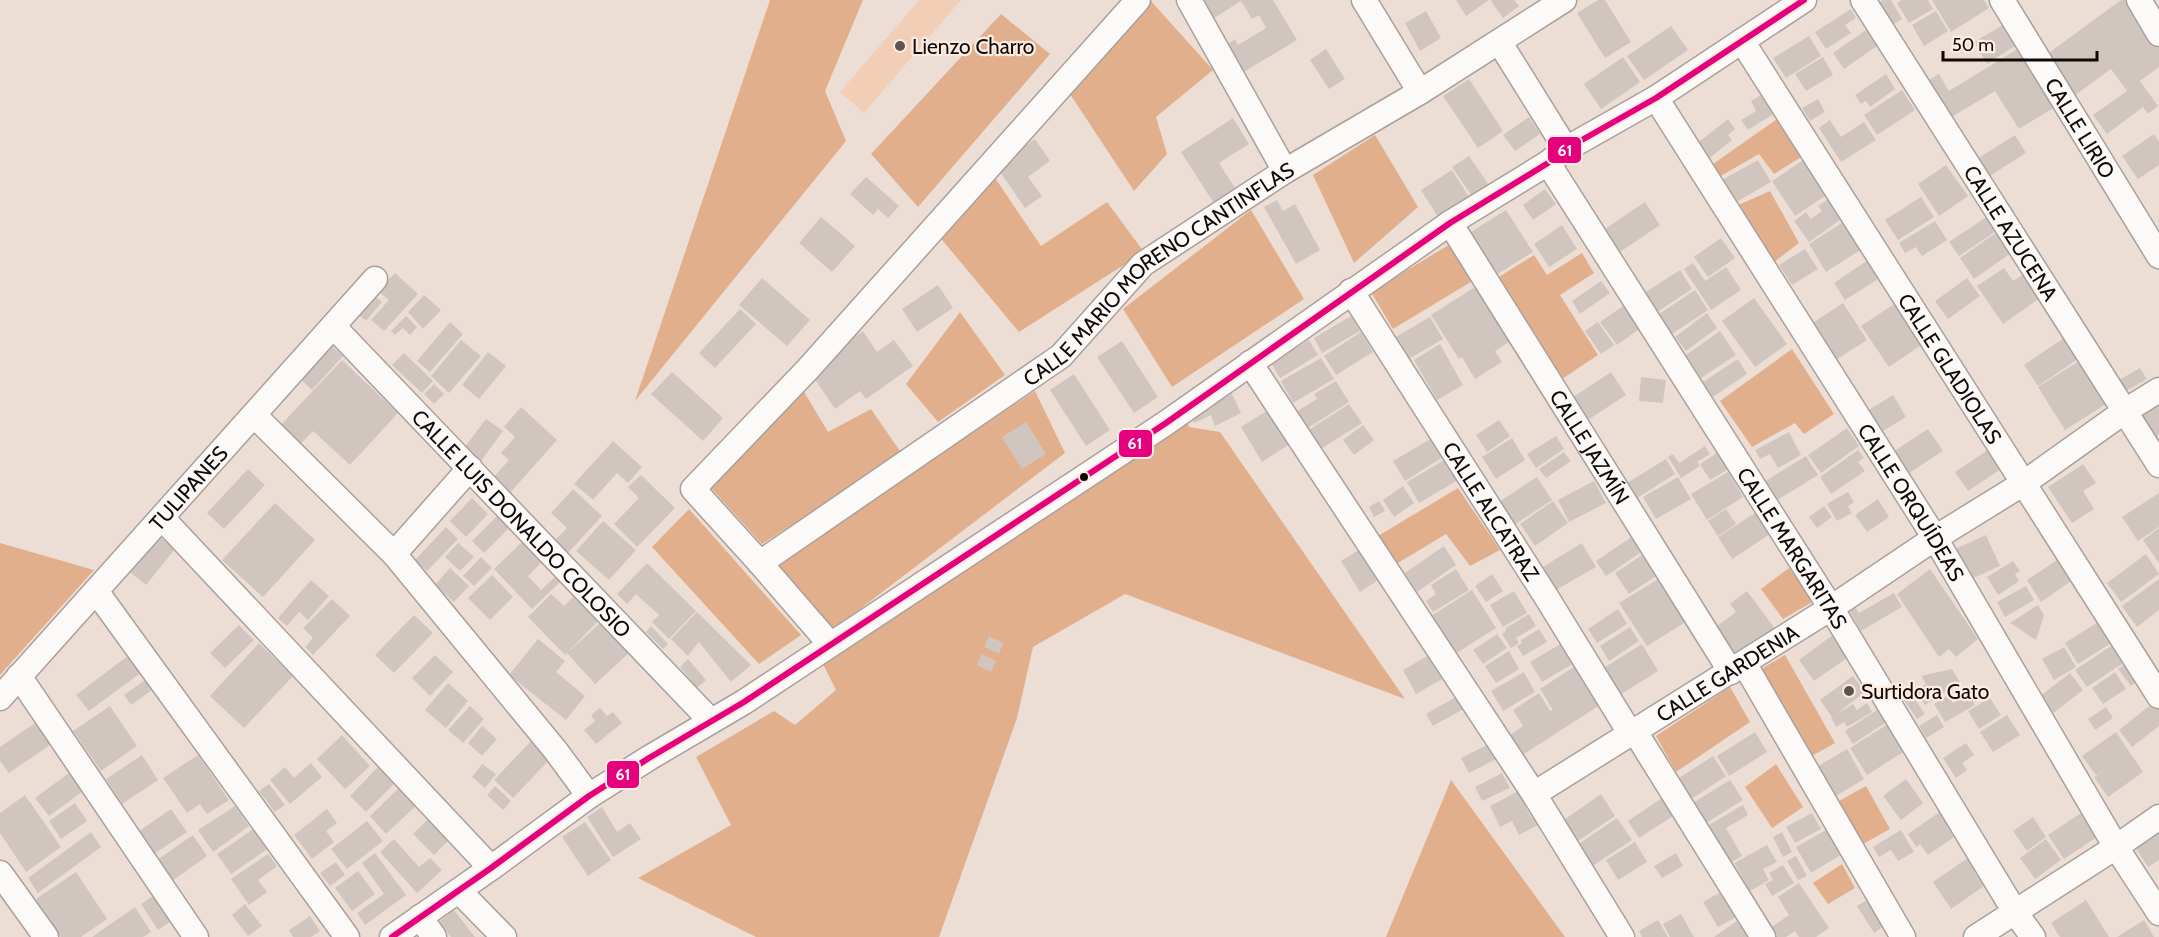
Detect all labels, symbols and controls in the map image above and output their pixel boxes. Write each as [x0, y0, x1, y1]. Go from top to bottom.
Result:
scale bar [1943, 24, 2098, 62]
place label: Lienzo Charro [912, 34, 1034, 59]
text: 50 m [1952, 34, 1994, 56]
marker: Lienzo Charro [893, 39, 907, 53]
street label: CALLE LIRIO [2040, 73, 2121, 183]
line badge: 61 [1547, 136, 1582, 164]
text: 61 [1558, 141, 1572, 160]
street label: CALLE MARIO MORENO CANTINFLAS [1018, 156, 1298, 391]
street label: CALLE AZUCENA [1959, 161, 2063, 305]
street label: CALLE GLADIOLAS [1893, 288, 2007, 448]
street label: CALLE JAZMÍN [1545, 385, 1635, 509]
street label: CALLE LUIS DONALDO COLOSIO [407, 404, 636, 642]
street label: CALLE ORQUÍDEAS [1853, 419, 1970, 585]
line badge: 61 [1118, 429, 1153, 458]
text: 61 [1128, 434, 1142, 453]
street label: CALLE ALCATRAZ [1438, 437, 1545, 585]
street label: TULIPANES [144, 440, 232, 535]
street label: CALLE MARGARITAS [1732, 462, 1853, 633]
unlabelled marker [1078, 471, 1090, 483]
street label: CALLE GARDENIA [1652, 619, 1803, 727]
place label: Surtidora Gato [1861, 679, 1989, 704]
marker: Surtidora Gato [1842, 684, 1856, 698]
line badge: 61 [606, 760, 640, 789]
text: 61 [616, 765, 630, 784]

